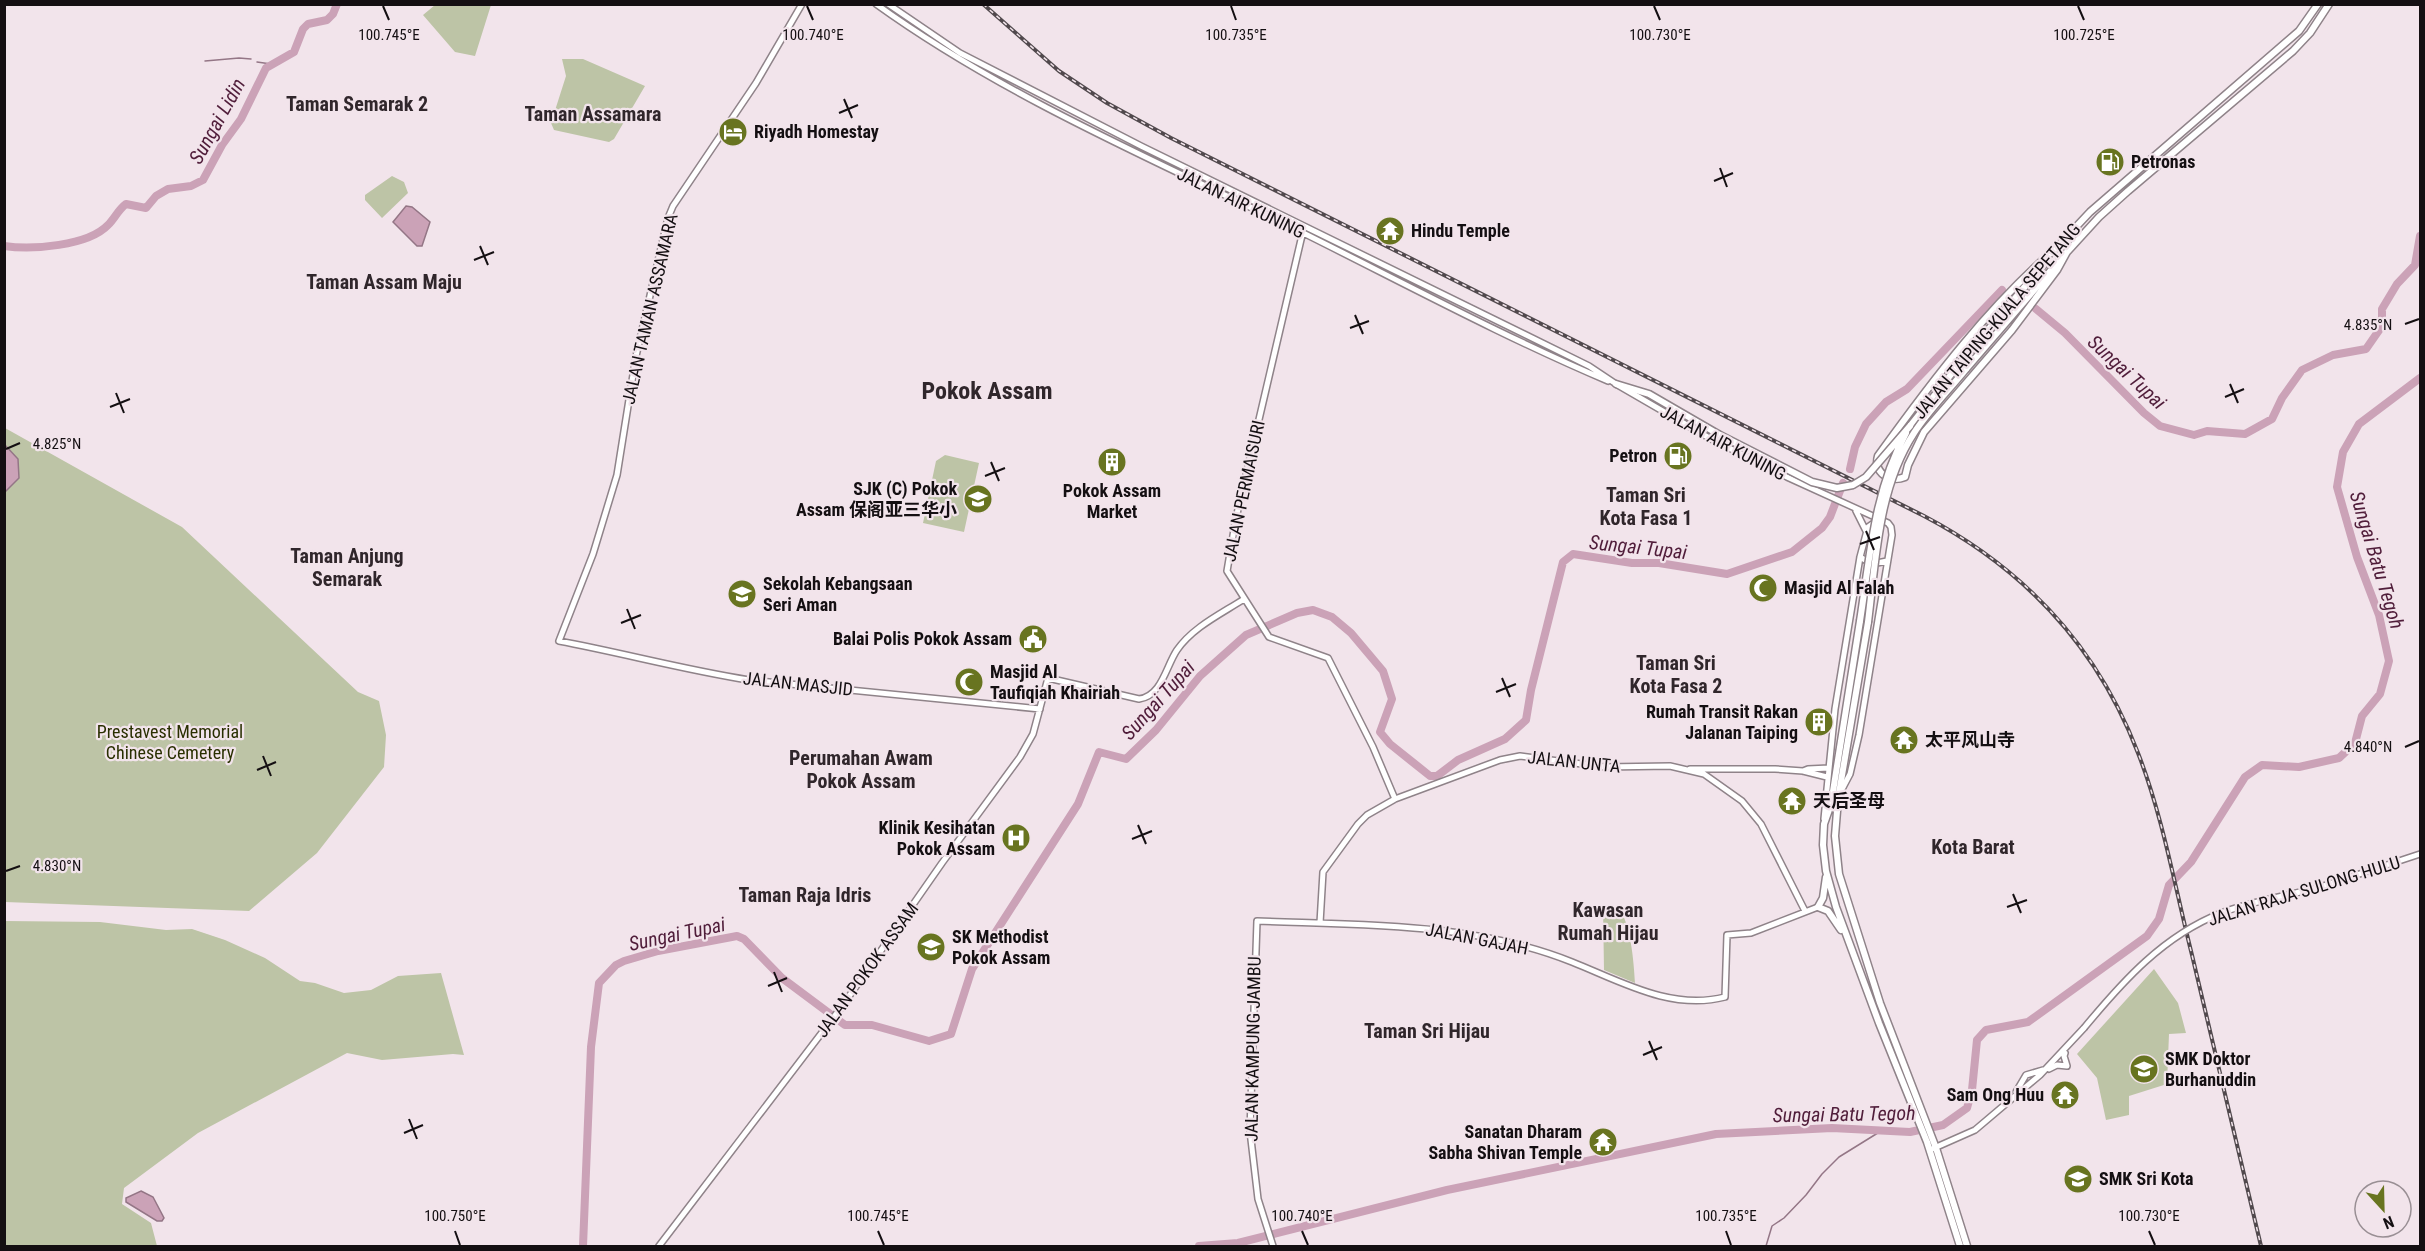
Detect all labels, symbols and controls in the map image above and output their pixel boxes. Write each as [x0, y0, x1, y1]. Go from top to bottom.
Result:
text: 100.745°E [358, 26, 420, 44]
text: 100.740°E [782, 26, 844, 44]
text: 100.735°E [1205, 26, 1267, 44]
text: 100.730°E [1629, 26, 1691, 44]
text: 100.725°E [2053, 26, 2115, 44]
water label: Sungai Lidin [184, 74, 250, 168]
district label: Taman Semarak 2 [286, 92, 428, 116]
district label: Taman Assamara [525, 102, 661, 126]
hotel icon: Riyadh Homestay [717, 116, 749, 148]
place label: Riyadh Homestay [754, 121, 879, 142]
fuel station icon: Petronas [2094, 146, 2126, 178]
place label: Petronas [2131, 151, 2195, 172]
street label: JALAN AIR KUNING [1174, 163, 1308, 243]
street label: JALAN TAMAN ASSAMARA [617, 211, 682, 406]
temple icon: Hindu Temple [1374, 215, 1406, 247]
street label: JALAN TAIPING-KUALA SEPETANG [1909, 219, 2085, 423]
place label: Hindu Temple [1411, 220, 1510, 241]
district label: Taman Assam Maju [306, 270, 462, 294]
text: 4.835°N [2344, 316, 2392, 334]
water label: Sungai Tupai [2083, 330, 2171, 415]
district label: Pokok Assam [921, 377, 1053, 405]
street label: JALAN AIR KUNING [1657, 401, 1790, 485]
street label: JALAN PERMAISURI [1218, 418, 1269, 563]
text: 4.825°N [33, 435, 81, 453]
fuel station icon: Petron [1662, 440, 1694, 472]
place label: Petron [1609, 445, 1657, 466]
building icon: Pokok Assam Market [1096, 446, 1128, 478]
place label: SJK (C) Pokok Assam 保阁亚三华小 [796, 478, 957, 520]
place label: Pokok Assam Market [1063, 480, 1161, 522]
school or university icon: SJK (C) Pokok Assam 保阁亚三华小 [962, 483, 994, 515]
district label: Taman Sri Kota Fasa 1 [1600, 483, 1692, 530]
water label: Sungai Batu Tegoh [2345, 488, 2409, 632]
water label: Sungai Tupai [1588, 530, 1689, 564]
district label: Taman Anjung Semarak [290, 544, 404, 591]
mosque icon: Masjid Al Falah [1747, 572, 1779, 604]
place label: Sekolah Kebangsaan Seri Aman [763, 573, 913, 615]
place label: Masjid Al Falah [1784, 577, 1894, 598]
school or university icon: Sekolah Kebangsaan Seri Aman [726, 578, 758, 610]
public building icon: Balai Polis Pokok Assam [1017, 623, 1049, 655]
place label: Balai Polis Pokok Assam [833, 628, 1012, 649]
district label: Taman Sri Kota Fasa 2 [1630, 651, 1722, 698]
water label: Sungai Tupai [1116, 655, 1200, 745]
place label: Masjid Al Taufiqiah Khairiah [990, 661, 1120, 703]
mosque icon: Masjid Al Taufiqiah Khairiah [953, 666, 985, 698]
street label: JALAN MASJID [742, 667, 854, 700]
place label: Rumah Transit Rakan Jalanan Taiping [1646, 701, 1798, 743]
building icon: Rumah Transit Rakan Jalanan Taiping [1803, 706, 1835, 738]
park label: Prestavest Memorial Chinese Cemetery [97, 721, 243, 763]
temple icon: 太平风山寺 [1888, 724, 1920, 756]
place label: 太平风山寺 [1925, 729, 2015, 750]
text: 4.840°N [2344, 738, 2392, 756]
district label: Perumahan Awam Pokok Assam [789, 746, 933, 793]
street label: JALAN UNTA [1527, 746, 1622, 777]
temple icon: 天后圣母 [1776, 785, 1808, 817]
place label: 天后圣母 [1813, 790, 1885, 811]
place label: Klinik Kesihatan Pokok Assam [879, 817, 995, 859]
hospital icon: Klinik Kesihatan Pokok Assam [1000, 822, 1032, 854]
district label: Kota Barat [1931, 835, 2015, 859]
street label: JALAN RAJA SULONG HULU [2205, 851, 2402, 930]
text: 4.830°N [33, 857, 81, 875]
district label: Taman Raja Idris [739, 883, 871, 907]
street label: JALAN POKOK ASSAM [811, 898, 923, 1041]
district label: Kawasan Rumah Hijau [1557, 898, 1659, 945]
water label: Sungai Tupai [626, 912, 728, 956]
street label: JALAN GAJAH [1424, 918, 1530, 959]
place label: SK Methodist Pokok Assam [952, 926, 1050, 968]
school or university icon: SK Methodist Pokok Assam [915, 931, 947, 963]
street label: JALAN KAMPUNG JAMBU [1240, 956, 1265, 1142]
district label: Taman Sri Hijau [1364, 1019, 1490, 1043]
place label: SMK Doktor Burhanuddin [2165, 1048, 2256, 1090]
school or university icon: SMK Doktor Burhanuddin [2128, 1053, 2160, 1085]
temple icon: Sam Ong Huu [2049, 1079, 2081, 1111]
place label: Sam Ong Huu [1947, 1084, 2044, 1105]
water label: Sungai Batu Tegoh [1772, 1101, 1916, 1127]
place label: Sanatan Dharam Sabha Shivan Temple [1428, 1121, 1582, 1163]
temple icon: Sanatan Dharam Sabha Shivan Temple [1587, 1126, 1619, 1158]
school or university icon: SMK Sri Kota [2062, 1163, 2094, 1195]
place label: SMK Sri Kota [2099, 1168, 2194, 1189]
north arrow [2353, 1179, 2413, 1239]
text: 100.750°E [424, 1207, 486, 1225]
text: 100.745°E [847, 1207, 909, 1225]
text: 100.740°E [1271, 1207, 1333, 1225]
text: 100.735°E [1695, 1207, 1757, 1225]
text: 100.730°E [2118, 1207, 2180, 1225]
text: N [2380, 1212, 2397, 1233]

